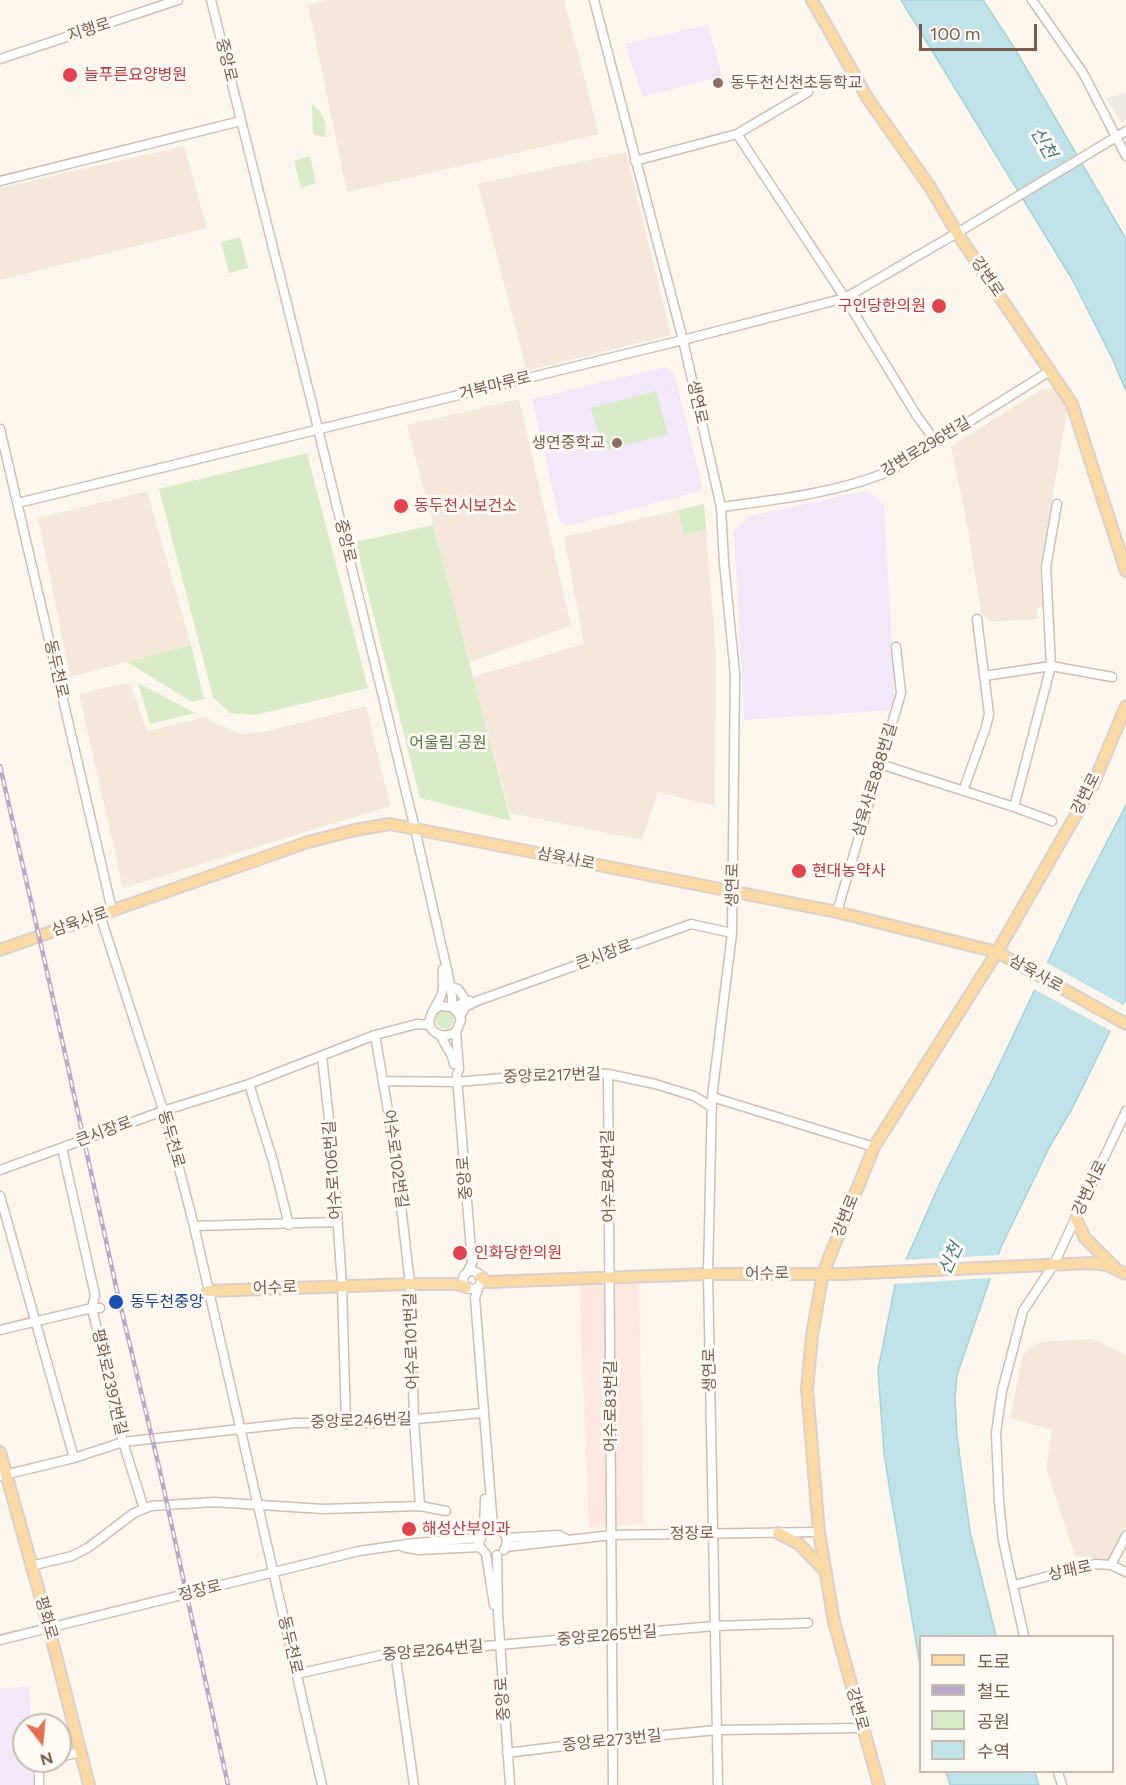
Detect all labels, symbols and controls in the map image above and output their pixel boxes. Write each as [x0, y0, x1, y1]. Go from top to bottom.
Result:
scale bar [922, 12, 1040, 50]
street label: 지행로 [65, 14, 113, 46]
text: 100 m [930, 23, 980, 45]
street label: 중앙로 [211, 36, 241, 84]
place label: 늘푸른요양병원 [84, 65, 187, 85]
marker: 늘푸른요양병원 [61, 66, 79, 84]
place label: 동두천신천초등학교 [730, 73, 862, 93]
marker: 동두천신천초등학교 [711, 76, 725, 90]
water label: 신천 [1025, 123, 1061, 163]
street label: 강변로 [967, 253, 1007, 301]
place label: 구인당한의원 [838, 296, 926, 316]
marker: 구인당한의원 [930, 297, 948, 315]
street label: 거북마루로 [457, 368, 533, 404]
street label: 생연로 [683, 378, 711, 426]
street label: 강변로296번길 [878, 413, 974, 481]
place label: 생연중학교 [531, 433, 605, 453]
marker: 생연중학교 [610, 436, 624, 450]
place label: 동두천시보건소 [414, 496, 517, 516]
marker: 동두천시보건소 [392, 497, 410, 515]
street label: 중앙로 [330, 517, 360, 565]
street label: 동두천로 [40, 638, 72, 700]
street label: 삼육사로888번길 [849, 721, 901, 839]
park label: 어울림 공원 [409, 733, 487, 753]
street label: 강변로 [1067, 770, 1105, 818]
street label: 삼육사로 [535, 844, 597, 874]
place label: 현대농약사 [812, 861, 886, 881]
marker: 현대농약사 [790, 862, 808, 880]
street label: 생연로 [723, 863, 743, 907]
street label: 삼육사로 [49, 903, 111, 941]
street label: 큰시장로 [573, 936, 635, 974]
street label: 삼육사로 [1006, 951, 1066, 997]
street label: 중앙로217번길 [503, 1065, 601, 1087]
street label: 동두천로 [154, 1108, 188, 1170]
street label: 어수로102번길 [379, 1108, 411, 1210]
street label: 큰시장로 [73, 1113, 135, 1151]
street label: 어수로106번길 [320, 1120, 346, 1220]
street label: 어수로84번길 [599, 1129, 619, 1223]
street label: 중앙로 [454, 1155, 476, 1201]
street label: 강변서로 [1069, 1157, 1111, 1219]
street label: 강변로 [829, 1192, 863, 1240]
water label: 신천 [934, 1239, 968, 1279]
place label: 인화당한의원 [474, 1243, 562, 1263]
marker: 인화당한의원 [451, 1244, 469, 1262]
street label: 어수로 [745, 1264, 789, 1284]
street label: 어수로 [253, 1278, 297, 1298]
place label: 동두천중앙 [130, 1292, 204, 1312]
street label: 어수로101번길 [401, 1292, 423, 1390]
marker: 동두천중앙 [107, 1293, 125, 1311]
street label: 평화로2397번길 [87, 1327, 131, 1437]
street label: 생연로 [700, 1348, 720, 1392]
street label: 어수로83번길 [601, 1360, 621, 1452]
street label: 중앙로246번길 [310, 1410, 412, 1432]
place label: 해성산부인과 [422, 1519, 510, 1539]
marker: 해성산부인과 [400, 1520, 418, 1538]
street label: 정장로 [670, 1524, 714, 1544]
street label: 상패로 [1046, 1557, 1094, 1585]
street label: 정장로 [176, 1576, 224, 1606]
street label: 평화로 [31, 1594, 61, 1642]
street label: 동두천로 [274, 1614, 306, 1676]
street label: 중앙로265번길 [556, 1622, 658, 1650]
legend [919, 1635, 1114, 1773]
street label: 중앙로264번길 [382, 1637, 484, 1665]
text: 도로 [977, 1651, 1010, 1673]
street label: 중앙로 [492, 1676, 514, 1722]
text: 철도 [977, 1681, 1010, 1703]
street label: 강변로 [842, 1685, 872, 1733]
text: 공원 [977, 1711, 1010, 1733]
north arrow [12, 1713, 72, 1773]
street label: 중앙로273번길 [561, 1726, 663, 1756]
text: 수역 [977, 1741, 1010, 1763]
text: N [38, 1748, 55, 1770]

